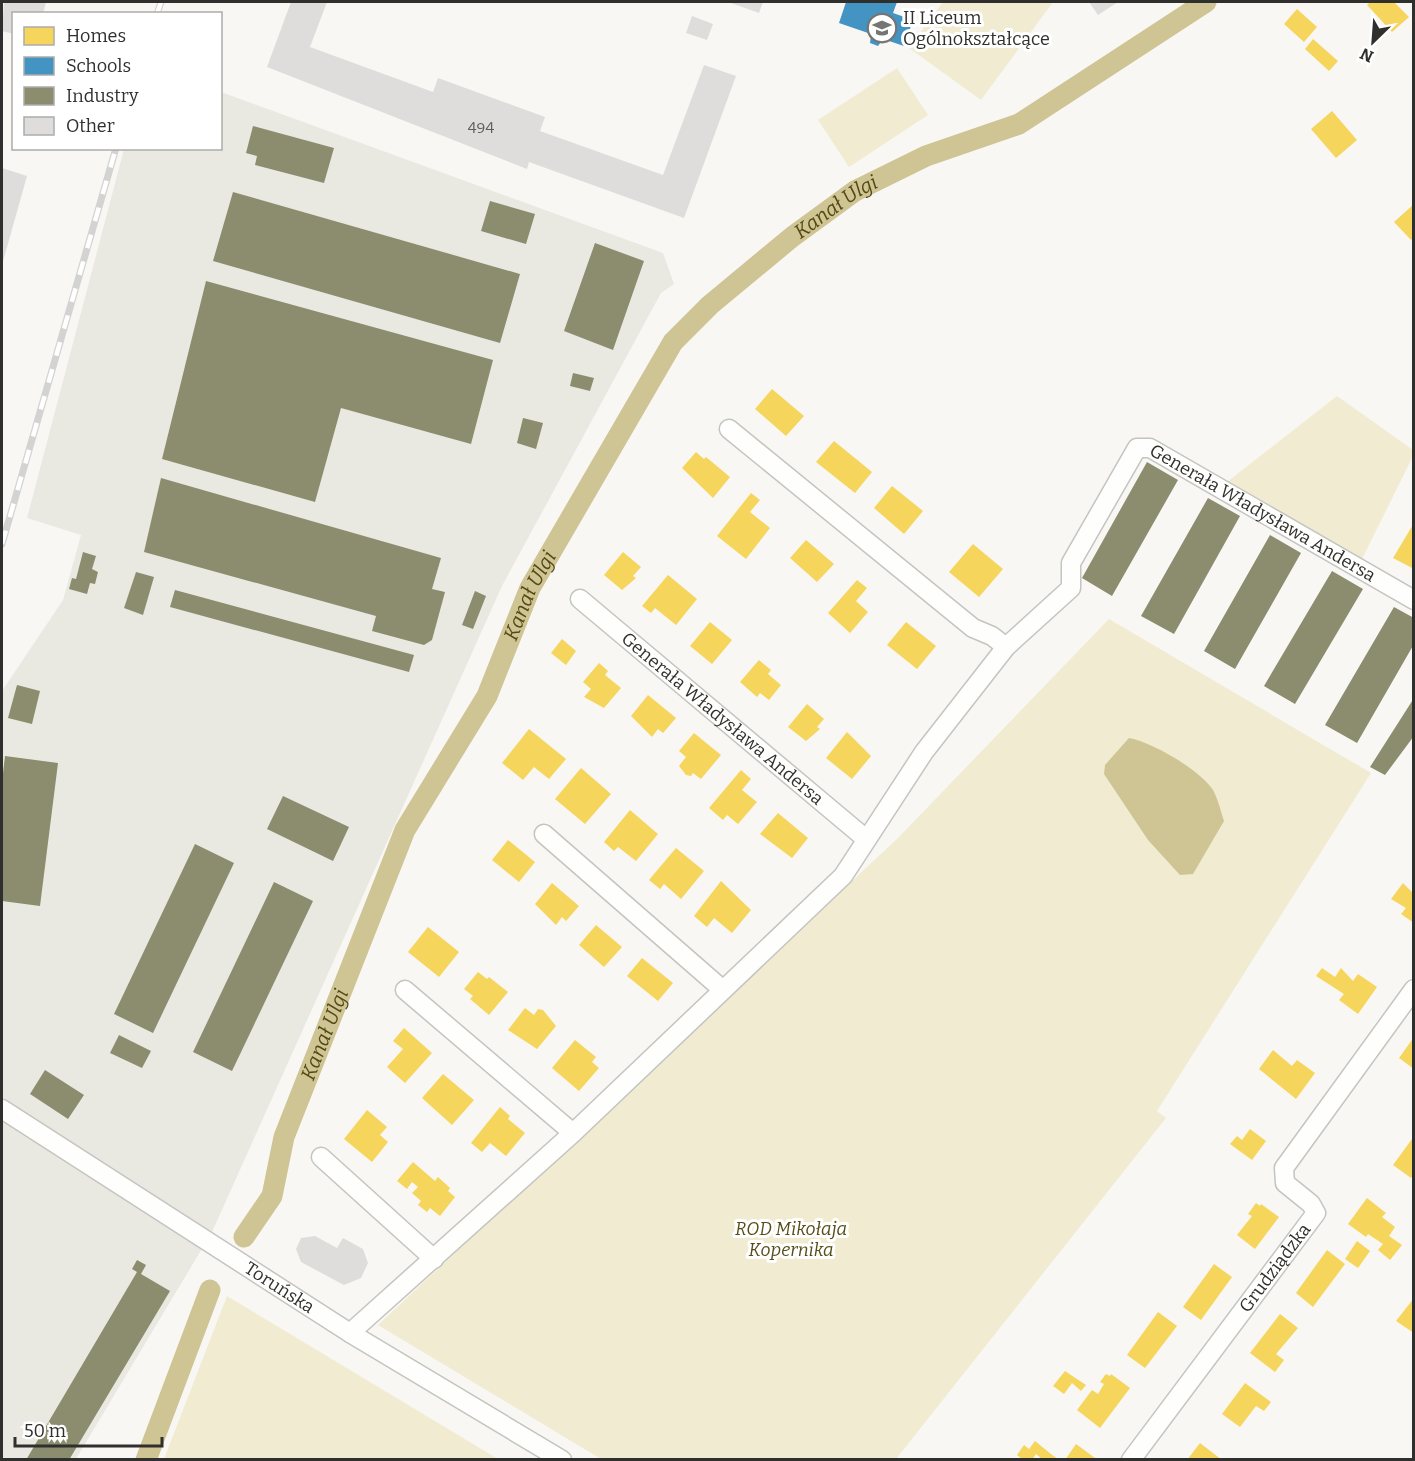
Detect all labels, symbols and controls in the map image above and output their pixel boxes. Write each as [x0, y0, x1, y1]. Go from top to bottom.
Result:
place label: II Liceum Ogólnokształcące [903, 7, 1050, 50]
legend [12, 12, 222, 150]
school or university icon: II Liceum Ogólnokształcące [866, 12, 898, 44]
north arrow [1343, 12, 1403, 72]
text: Homes [66, 25, 126, 47]
text: N [1357, 44, 1376, 66]
text: Schools [66, 55, 131, 77]
text: Industry [66, 85, 139, 107]
text: Other [66, 115, 115, 137]
house number: 494 [468, 119, 494, 137]
water label: Kanał Ulgi [789, 170, 882, 244]
street label: Generała Władysława Andersa [1146, 439, 1380, 587]
water label: Kanał Ulgi [498, 546, 561, 644]
street label: Generała Władysława Andersa [617, 628, 828, 810]
water label: Kanał Ulgi [296, 985, 353, 1084]
park label: ROD Mikołaja Kopernika [735, 1218, 847, 1261]
street label: Grudziądzka [1234, 1219, 1315, 1317]
street label: Toruńska [240, 1257, 319, 1318]
scale bar [15, 1410, 162, 1448]
text: 50 m [24, 1420, 66, 1442]

